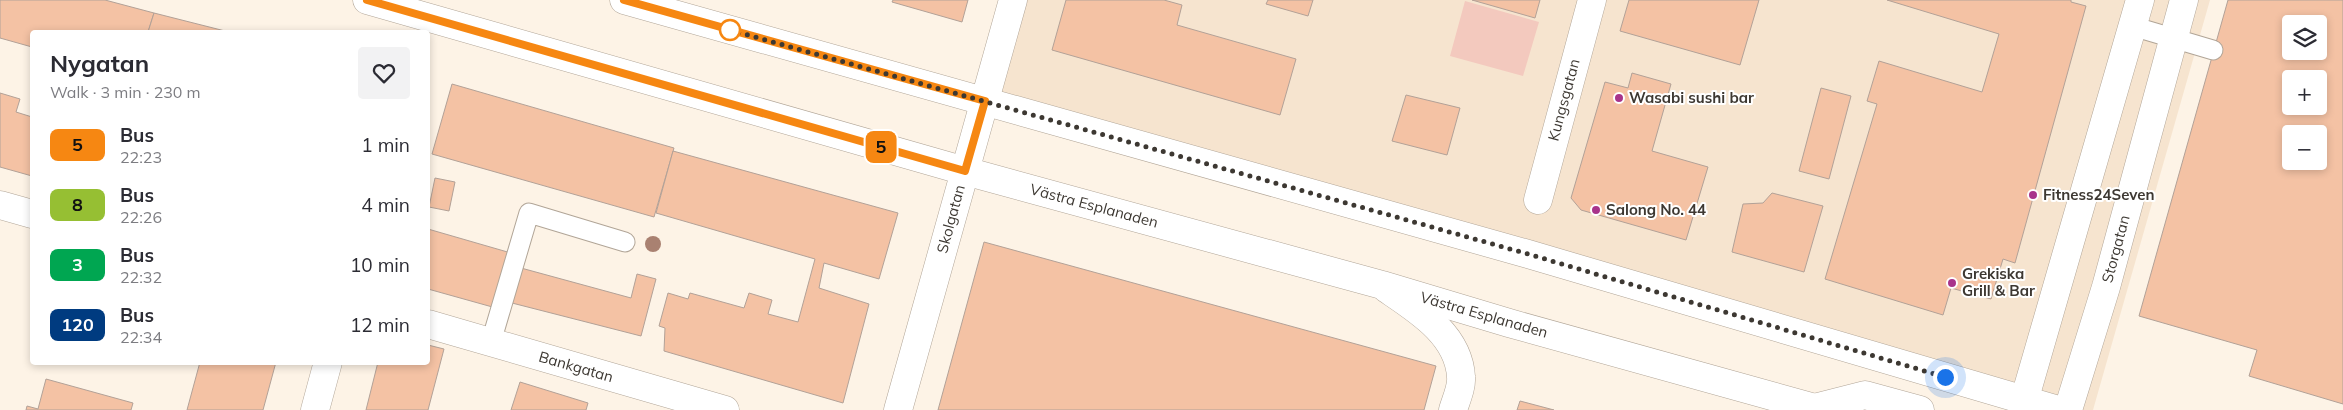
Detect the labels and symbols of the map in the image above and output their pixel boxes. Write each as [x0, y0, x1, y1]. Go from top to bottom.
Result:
unlabelled marker [719, 19, 741, 41]
street label: Kungsgatan [1543, 57, 1584, 143]
place label: Wasabi sushi bar [1629, 88, 1754, 107]
marker: Wasabi sushi bar [1613, 92, 1625, 104]
line badge: 5 [865, 131, 897, 163]
street label: Västra Esplanaden [1028, 179, 1160, 232]
street label: Skolgatan [932, 183, 969, 255]
place label: Fitness24Seven [2043, 185, 2155, 204]
marker: Fitness24Seven [2027, 189, 2039, 201]
place label: Salong No. 44 [1606, 200, 1706, 219]
marker: Salong No. 44 [1590, 204, 1602, 216]
street label: Storgatan [2097, 213, 2134, 285]
place label: Grekiska Grill & Bar [1962, 264, 2035, 300]
marker: Grekiska Grill & Bar [1946, 277, 1958, 289]
street label: Västra Esplanaden [1418, 287, 1550, 342]
street label: Bankgatan [537, 347, 616, 386]
your location [1933, 365, 1958, 390]

